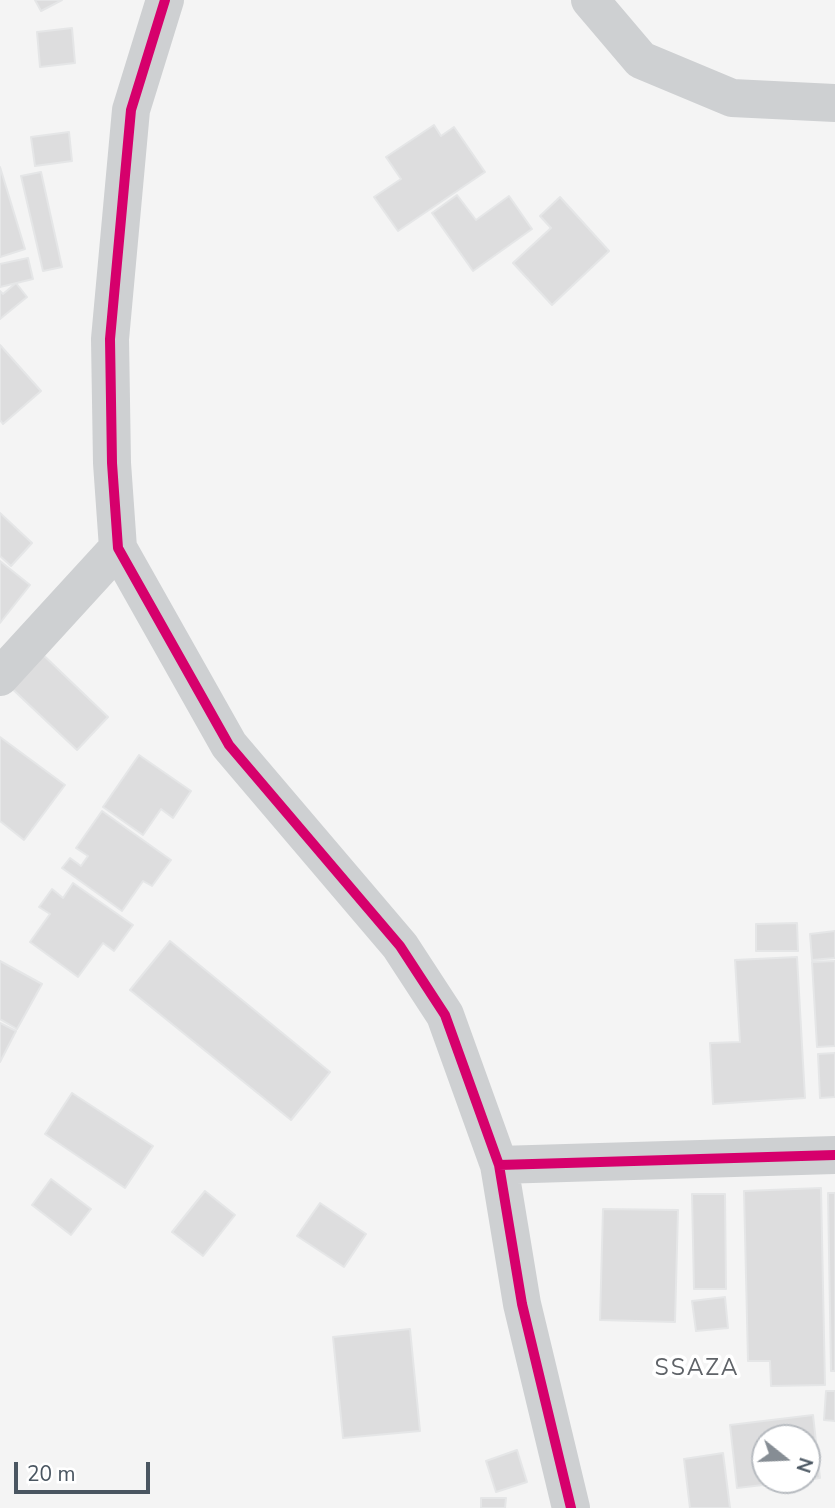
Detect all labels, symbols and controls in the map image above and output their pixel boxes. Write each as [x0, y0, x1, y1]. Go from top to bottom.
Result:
district label: SSAZA [655, 1355, 739, 1383]
north arrow [751, 1424, 821, 1494]
scale bar [18, 1448, 154, 1492]
text: N [790, 1454, 819, 1476]
text: 20 m [27, 1460, 76, 1488]

